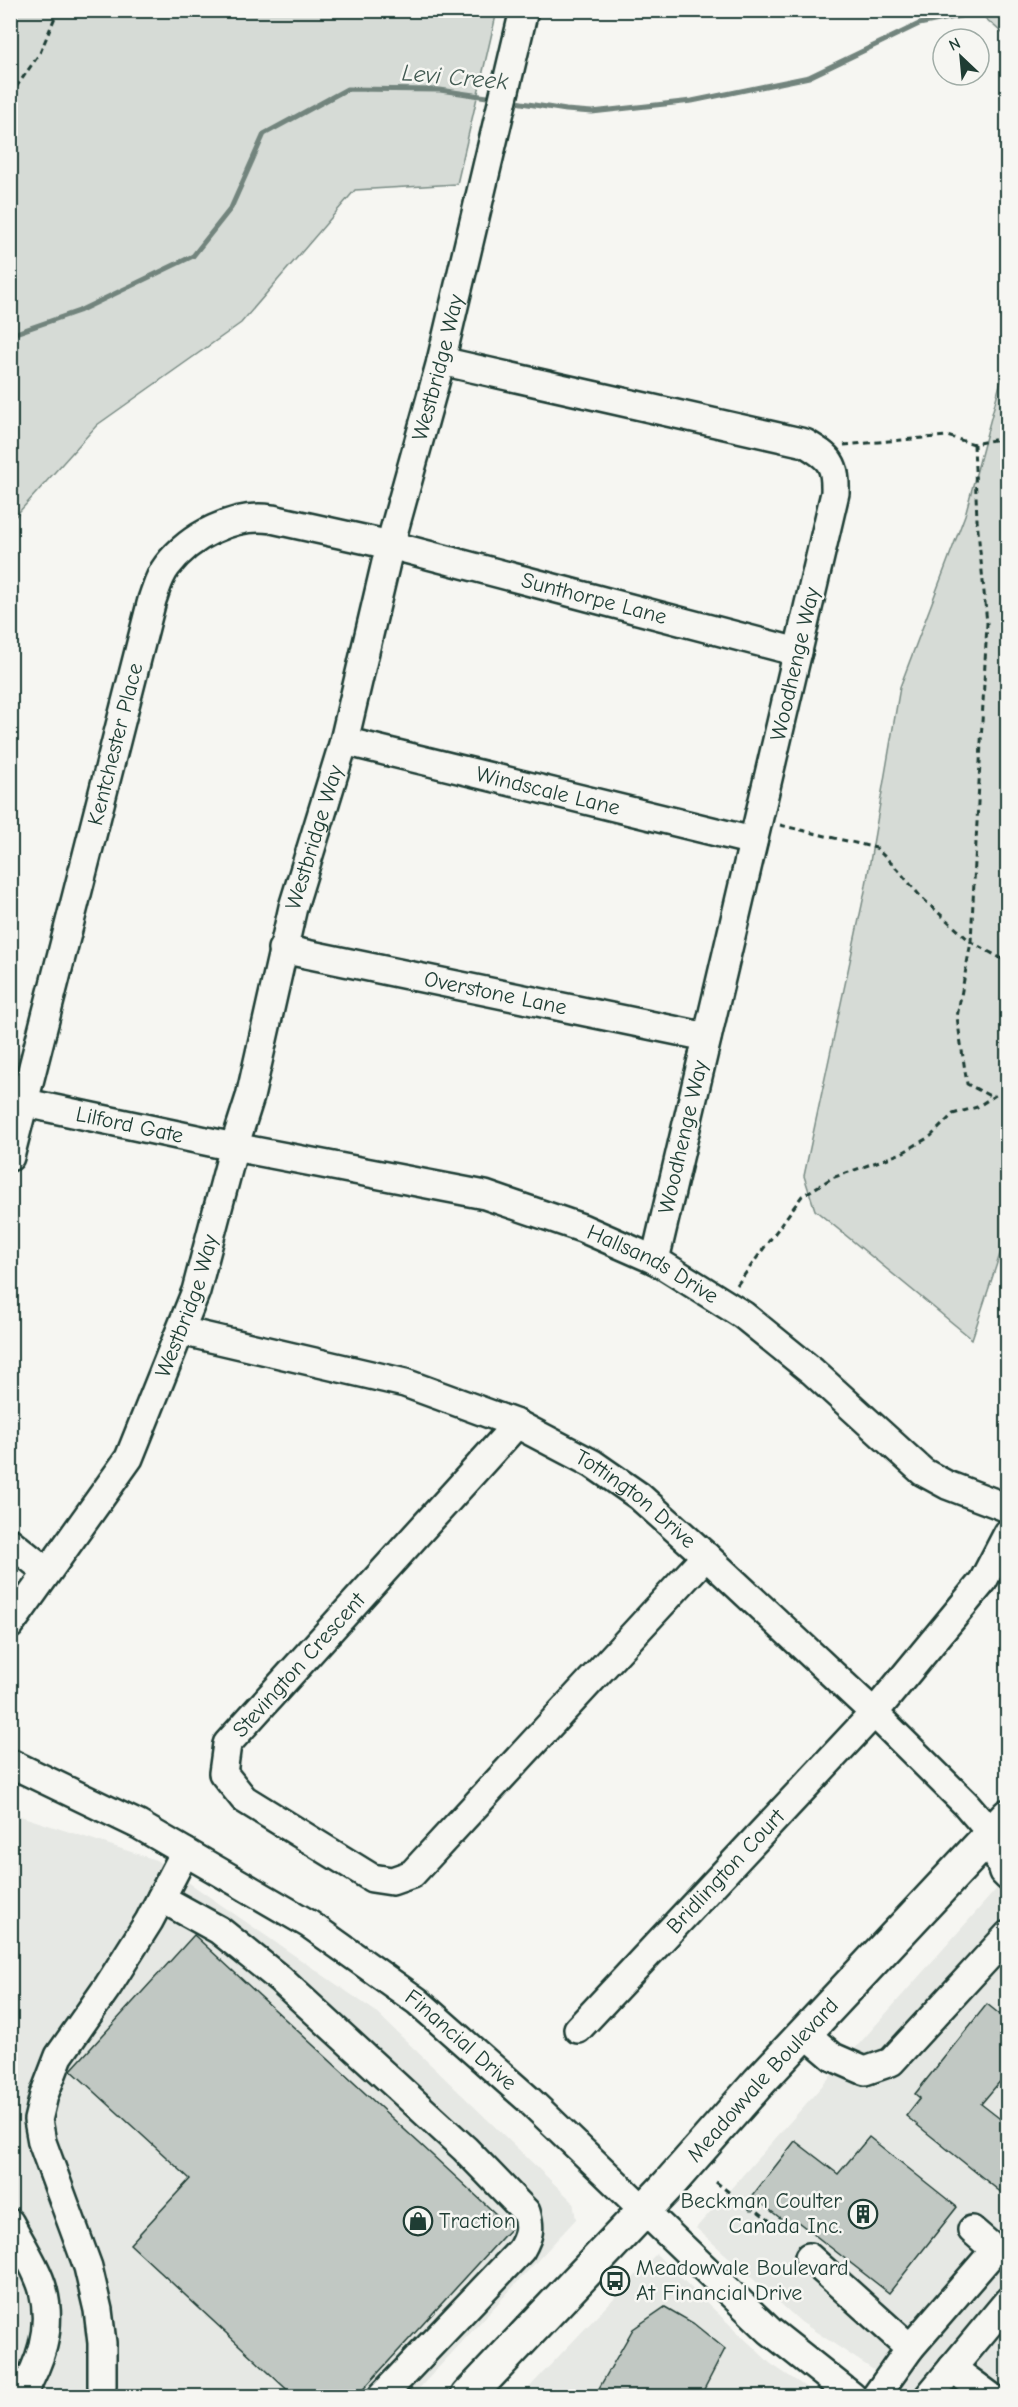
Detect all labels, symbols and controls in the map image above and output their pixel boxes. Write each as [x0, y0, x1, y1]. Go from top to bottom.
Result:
north arrow [931, 27, 991, 87]
text: N [946, 34, 963, 55]
water label: Levi Creek [401, 58, 510, 96]
street label: Westbridge Way [407, 292, 469, 444]
street label: Sunthorpe Lane [519, 567, 670, 630]
street label: Woodhenge Way [765, 584, 825, 743]
street label: Kentchester Place [82, 660, 148, 828]
street label: Windscale Lane [473, 761, 623, 821]
street label: Westbridge Way [280, 762, 349, 913]
street label: Overstone Lane [422, 966, 569, 1021]
street label: Woodhenge Way [653, 1057, 713, 1216]
street label: Lilford Gate [74, 1101, 186, 1149]
street label: Hallsands Drive [583, 1219, 723, 1309]
street label: Westbridge Way [150, 1231, 223, 1381]
street label: Tottington Drive [571, 1444, 701, 1554]
street label: Stevington Crescent [227, 1587, 371, 1743]
street label: Bridlington Court [661, 1803, 791, 1939]
street label: Financial Drive [400, 1984, 522, 2096]
street label: Meadowvale Boulevard [681, 1993, 844, 2167]
place label: Beckman Coulter Canada Inc. [680, 2188, 842, 2239]
building icon: Beckman Coulter Canada Inc. [847, 2198, 879, 2230]
shop icon: Traction [402, 2205, 434, 2237]
place label: Traction [439, 2208, 516, 2234]
place label: Meadowvale Boulevard At Financial Drive [636, 2255, 849, 2306]
bus stop icon: Meadowvale Boulevard At Financial Drive [599, 2265, 631, 2297]

